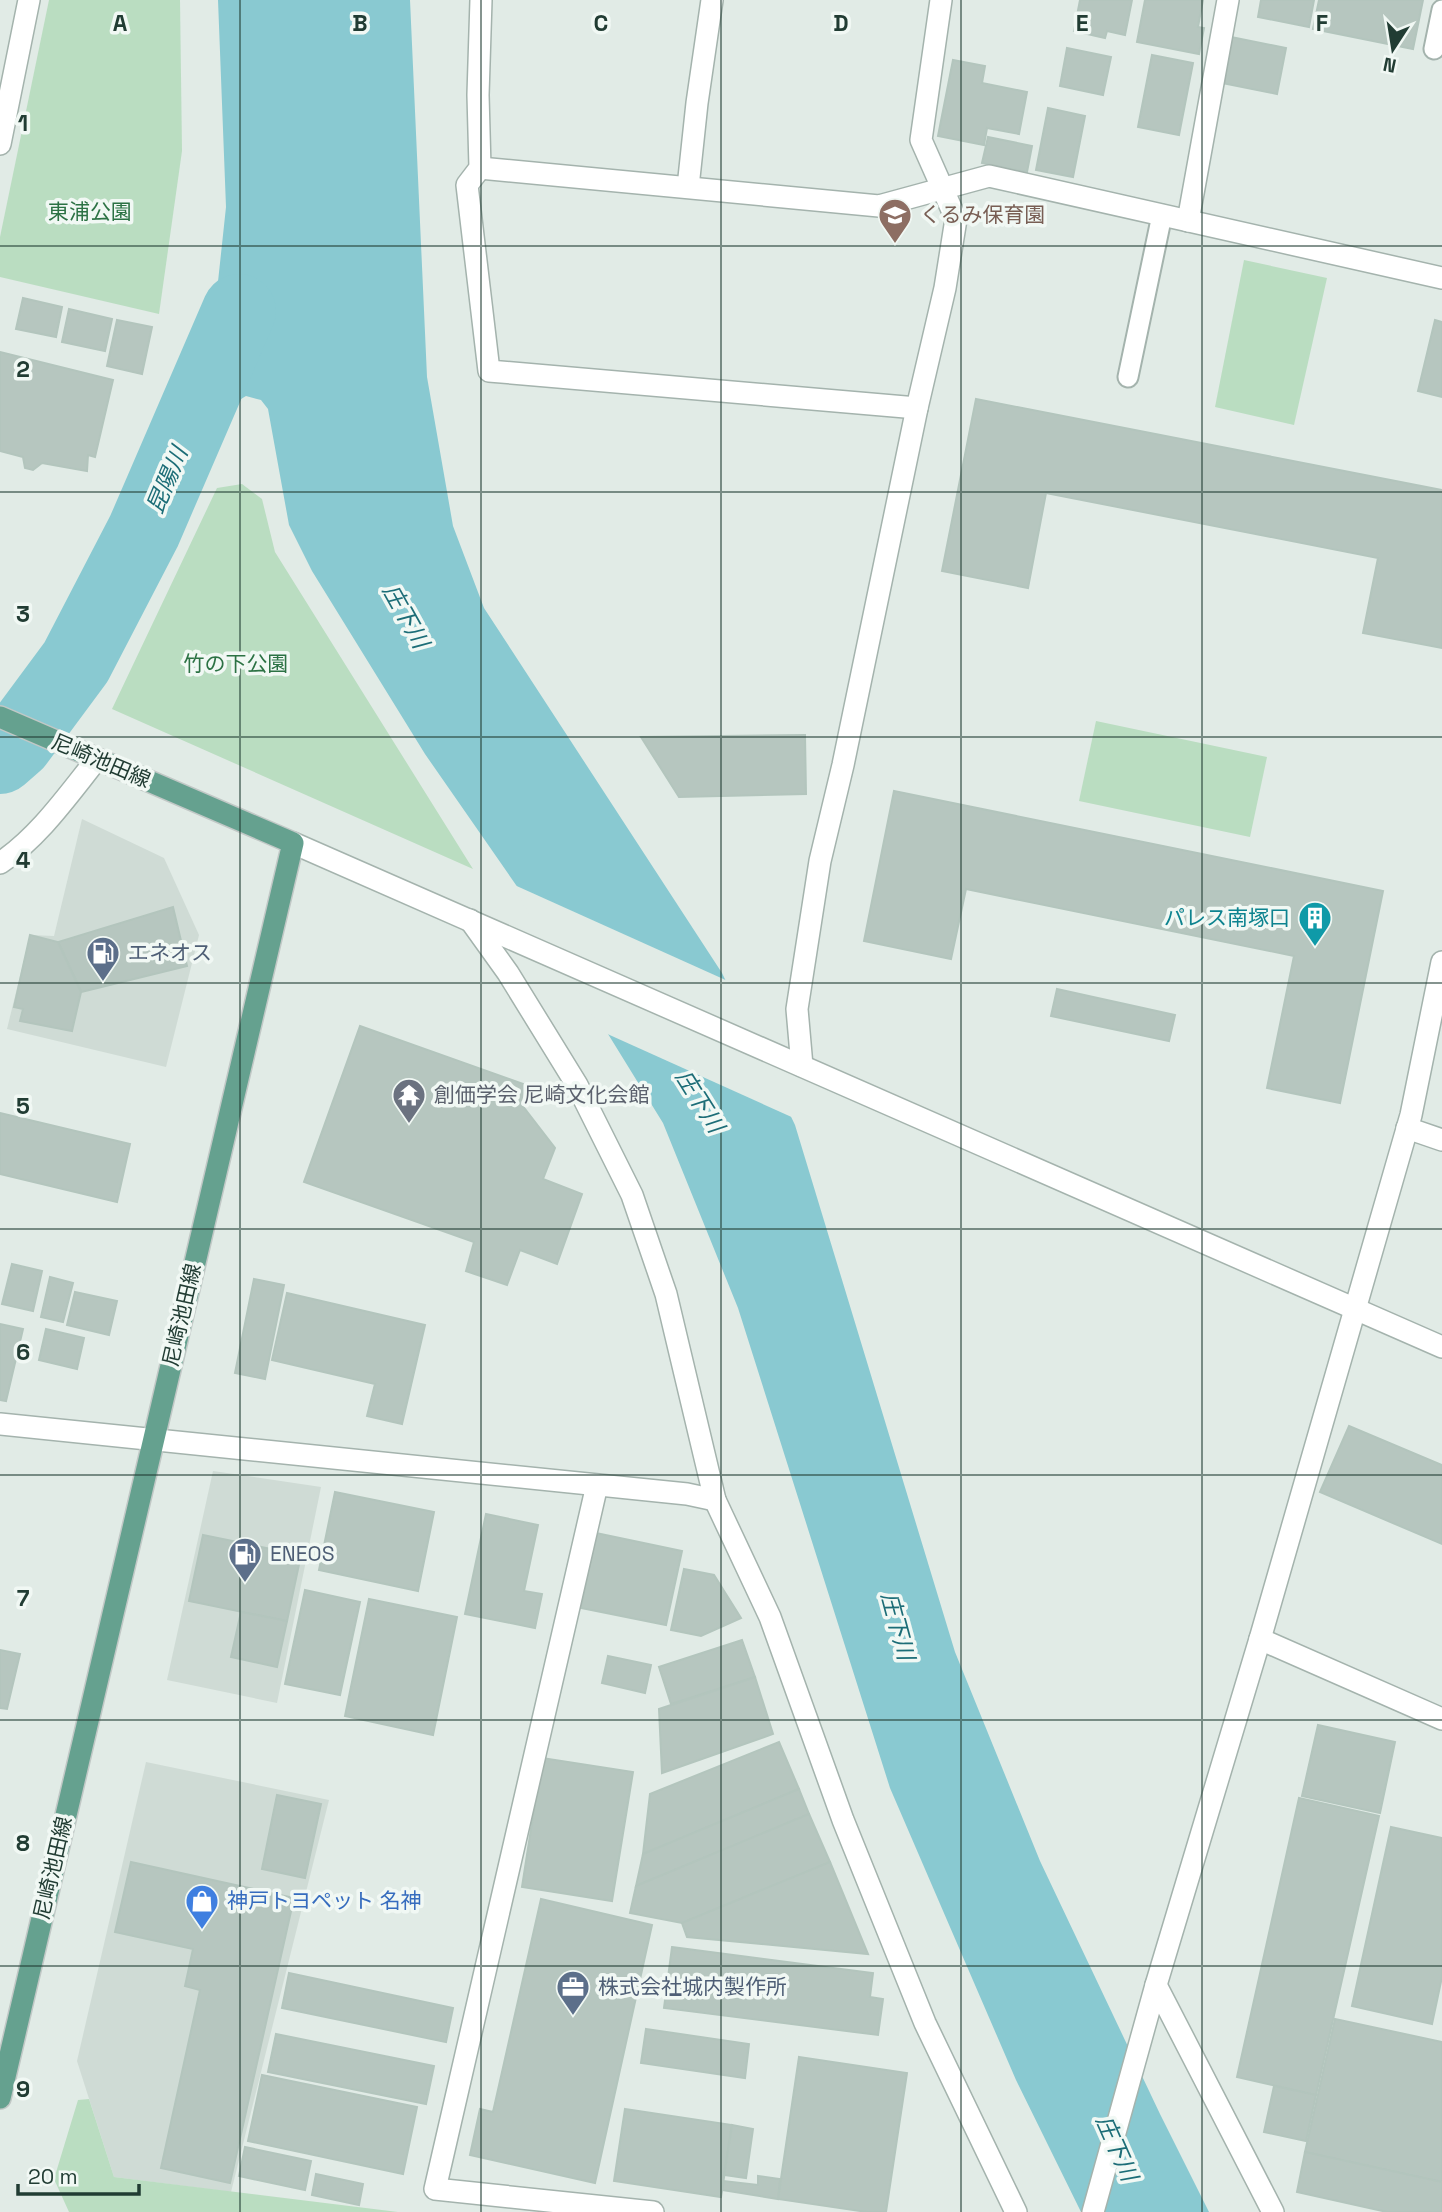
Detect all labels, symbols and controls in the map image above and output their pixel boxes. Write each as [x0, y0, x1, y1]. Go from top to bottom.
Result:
text: A [113, 8, 128, 38]
text: B [352, 8, 368, 38]
text: C [594, 8, 608, 38]
text: D [833, 8, 849, 38]
text: E [1076, 8, 1088, 38]
text: F [1316, 8, 1328, 38]
north arrow [1358, 14, 1428, 84]
text: N [1381, 52, 1398, 79]
text: 1 [18, 108, 28, 138]
school or university icon: くるみ保育園 [876, 196, 914, 245]
park label: 東浦公園 [48, 198, 132, 225]
place label: くるみ保育園 [920, 201, 1046, 228]
text: 2 [16, 354, 30, 384]
water label: 昆陽川 [140, 440, 195, 518]
water label: 庄下川 [376, 579, 437, 656]
text: 3 [16, 599, 30, 629]
park label: 竹の下公園 [184, 650, 289, 677]
street label: 尼崎池田線 [48, 728, 155, 793]
text: 4 [16, 845, 31, 875]
building icon: パレス南塚口 [1296, 899, 1334, 948]
place label: パレス南塚口 [1164, 904, 1290, 931]
fuel station icon: エネオス [84, 934, 122, 983]
place label: エネオス [128, 939, 212, 966]
water label: 庄下川 [669, 1064, 733, 1141]
temple icon: 創価学会 尼崎文化会館 [390, 1076, 428, 1125]
place label: 創価学会 尼崎文化会館 [434, 1081, 649, 1108]
text: 5 [16, 1091, 30, 1121]
street label: 尼崎池田線 [157, 1261, 206, 1369]
text: 6 [16, 1337, 30, 1367]
fuel station icon: ENEOS [226, 1535, 264, 1584]
place label: ENEOS [270, 1540, 335, 1567]
text: 7 [17, 1583, 30, 1613]
water label: 庄下川 [875, 1589, 922, 1666]
street label: 尼崎池田線 [28, 1814, 77, 1922]
text: 8 [16, 1828, 30, 1858]
shop icon: 神戸トヨペット 名神 [183, 1882, 221, 1931]
place label: 神戸トヨペット 名神 [227, 1887, 421, 1914]
office icon: 株式会社城内製作所 [554, 1968, 592, 2017]
place label: 株式会社城内製作所 [598, 1973, 787, 2000]
text: 9 [16, 2074, 30, 2104]
water label: 庄下川 [1089, 2110, 1146, 2188]
scale bar [18, 2152, 138, 2196]
text: 20 m [28, 2163, 78, 2190]

